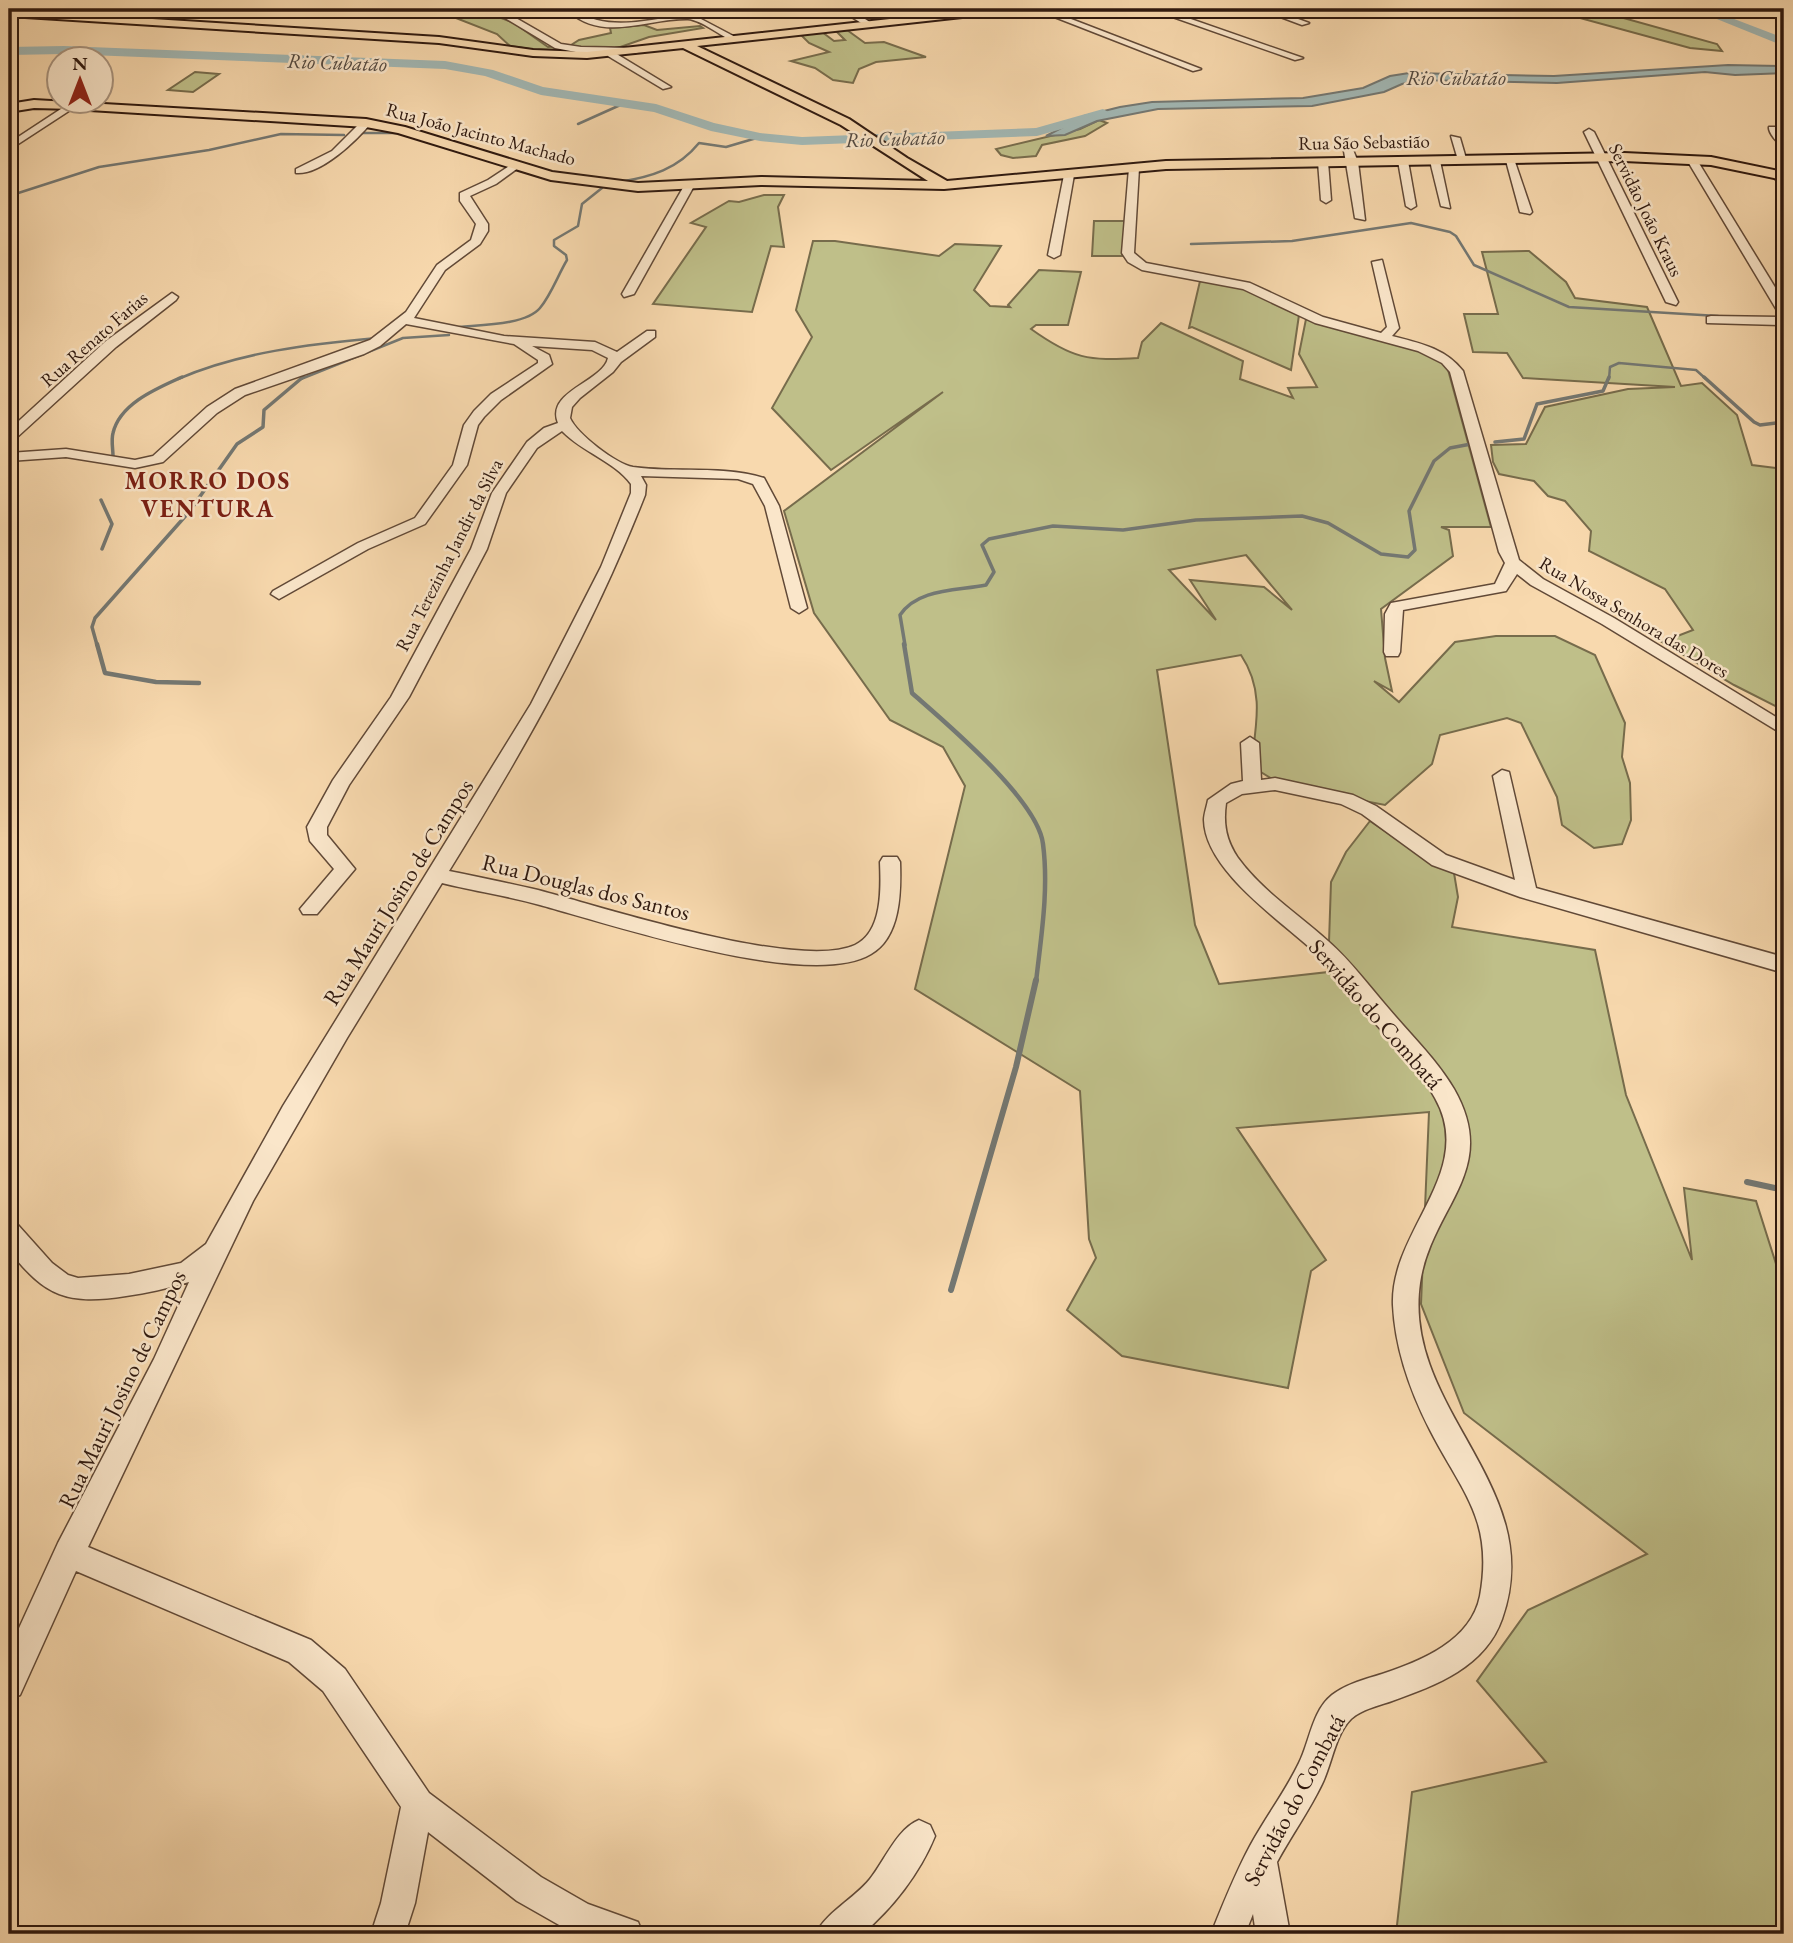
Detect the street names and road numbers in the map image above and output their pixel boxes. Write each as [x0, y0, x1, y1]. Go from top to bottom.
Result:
street label: Rua João Jacinto Machado [383, 97, 579, 171]
street label: Rua São Sebastião [1298, 128, 1430, 156]
street label: Servidão João Kraus [1603, 139, 1689, 281]
street label: Rua Renato Farias [35, 286, 153, 392]
street label: Rua Terezinha Jandir da Silva [390, 454, 509, 656]
street label: Rua Nossa Senhora das Dores [1535, 550, 1733, 684]
street label: Rua Mauri Josino de Campos [316, 773, 480, 1011]
street label: Rua Douglas dos Santos [479, 847, 693, 927]
street label: Servidão do Combatá [1302, 932, 1450, 1096]
street label: Rua Mauri Josino de Campos [51, 1265, 193, 1513]
street label: Servidão do Combatá [1236, 1708, 1352, 1891]

